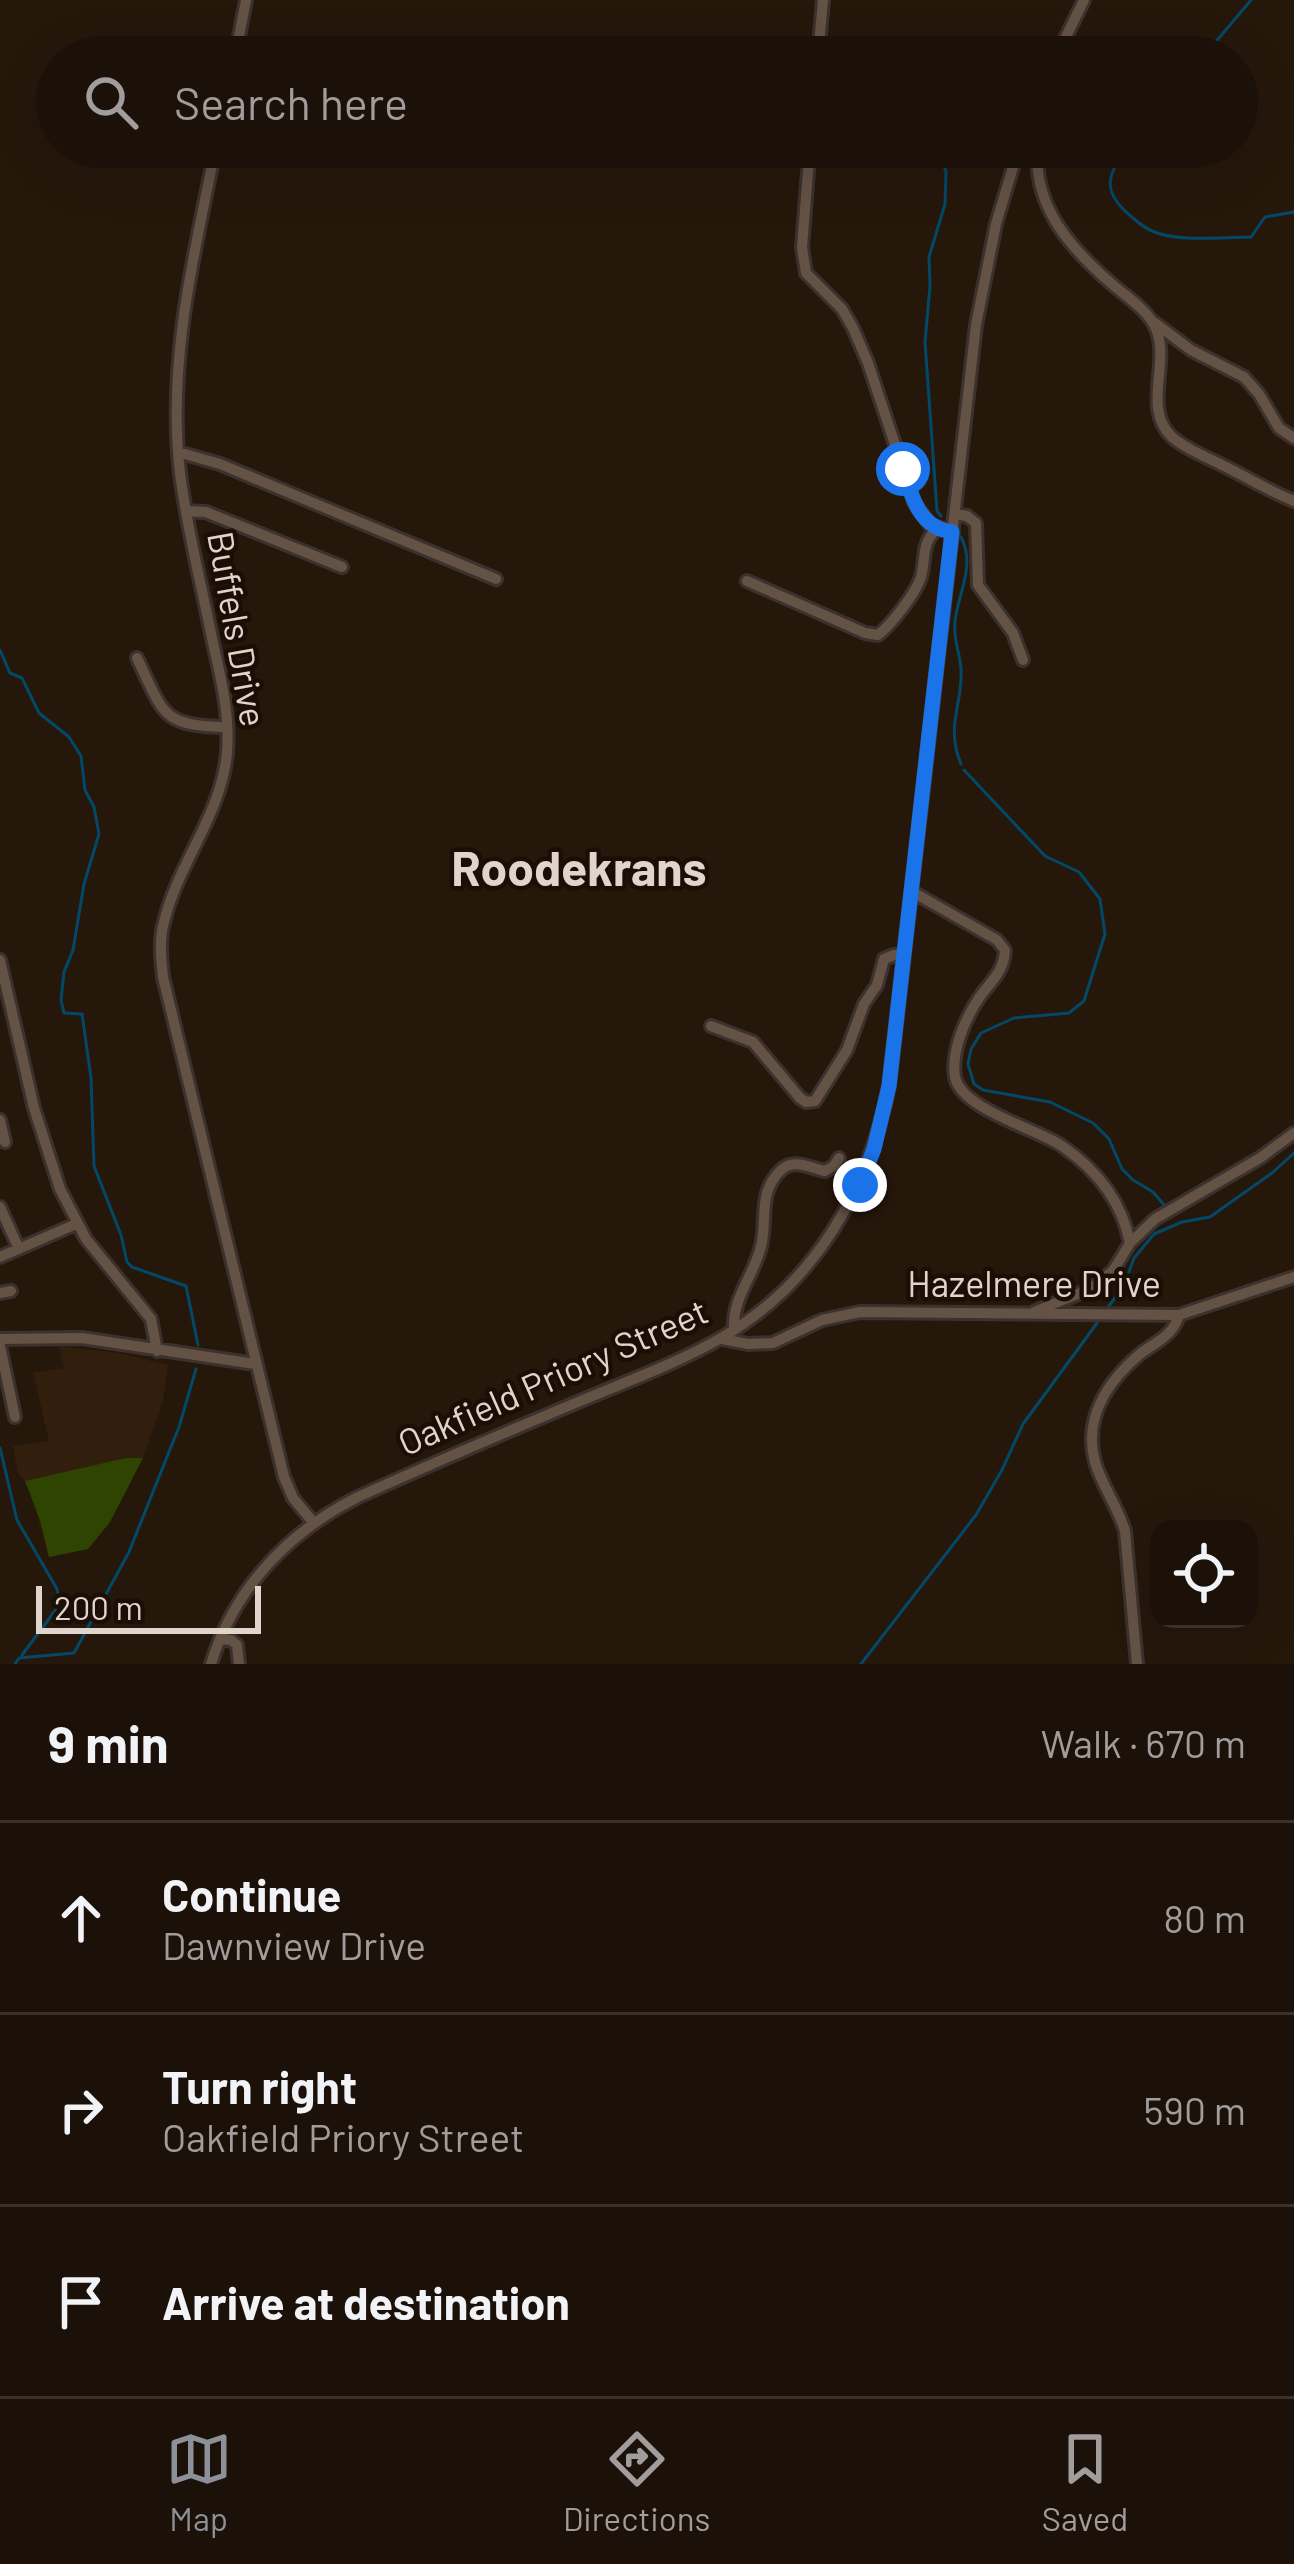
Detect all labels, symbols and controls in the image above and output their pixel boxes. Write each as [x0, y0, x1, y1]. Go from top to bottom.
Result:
search box [36, 36, 1258, 168]
icon: search [78, 69, 144, 135]
text: Search here [174, 75, 408, 129]
route start [876, 442, 930, 496]
street label: Buffels Drive [200, 528, 277, 730]
district label: Roodekrans [451, 838, 707, 896]
route end [833, 1158, 887, 1212]
street label: Hazelmere Drive [907, 1261, 1161, 1304]
street label: Oakfield Priory Street [391, 1288, 714, 1463]
map controls [1150, 1520, 1258, 1628]
button: locate [1150, 1520, 1258, 1628]
scale bar [36, 1580, 261, 1633]
text: 200 m [54, 1587, 143, 1627]
text: 9 min [48, 1712, 169, 1773]
text: Walk · 670 m [1041, 1719, 1246, 1766]
text: Continue [162, 1867, 341, 1921]
icon: ahead [48, 1885, 114, 1951]
text: 80 m [1164, 1894, 1246, 1941]
text: Dawnview Drive [162, 1921, 426, 1968]
text: Turn right [162, 2059, 357, 2113]
icon: right [48, 2077, 114, 2143]
text: 590 m [1144, 2086, 1246, 2133]
text: Oakfield Priory Street [162, 2113, 524, 2160]
icon: arrive [48, 2269, 114, 2335]
text: Arrive at destination [162, 2275, 570, 2329]
tab: Map [166, 2426, 232, 2538]
tab: Directions [563, 2426, 710, 2538]
tab: Saved [1042, 2426, 1128, 2538]

